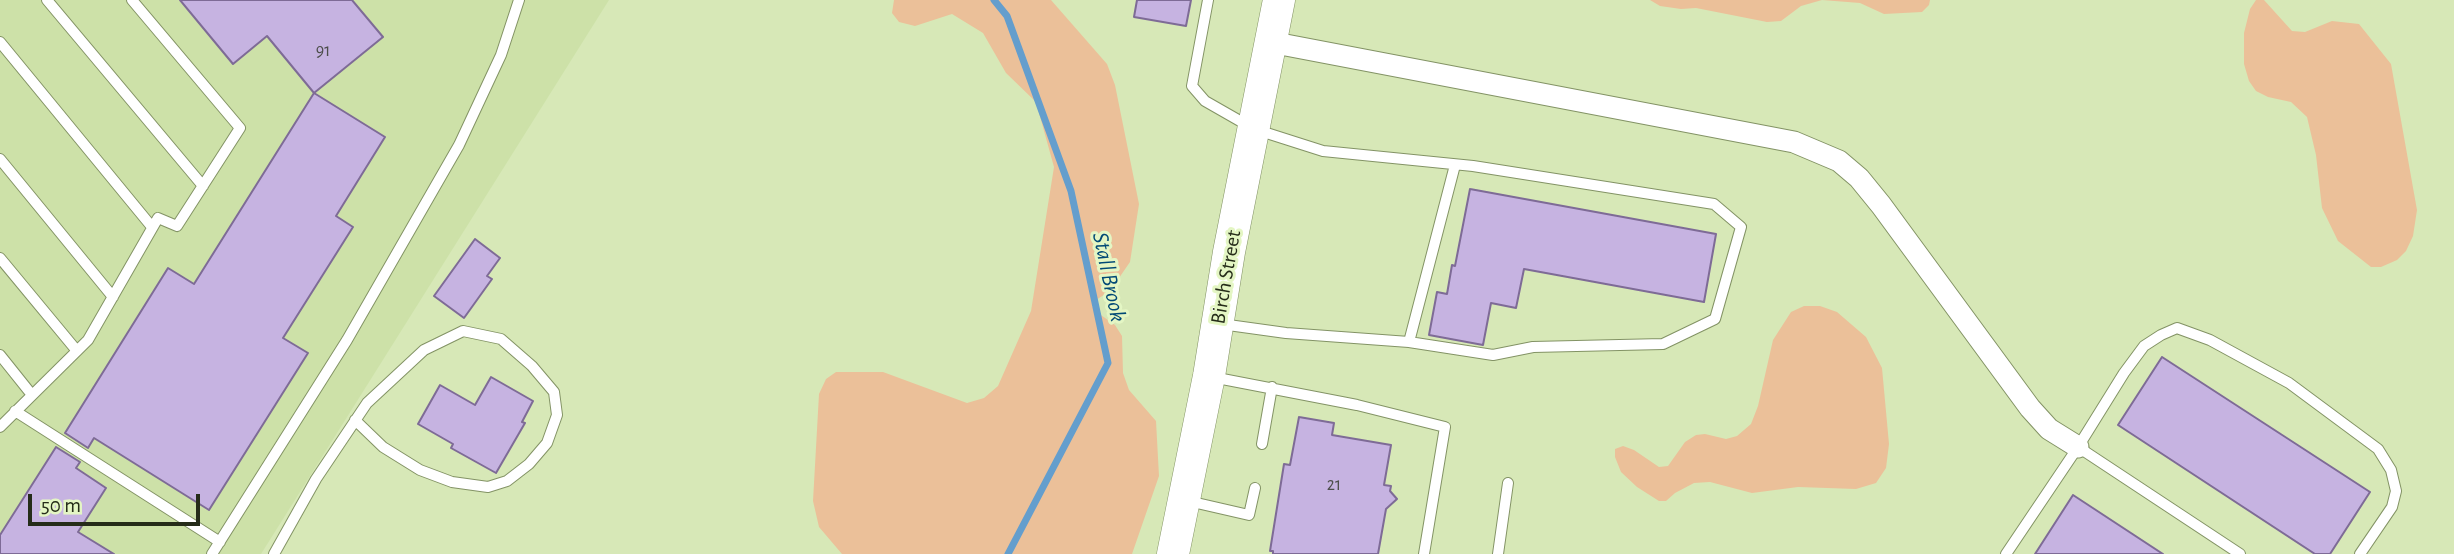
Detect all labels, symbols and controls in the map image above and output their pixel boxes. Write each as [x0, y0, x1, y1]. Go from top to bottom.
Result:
house number: 91 [316, 40, 330, 62]
street label: Birch Street [1205, 228, 1247, 326]
water label: Stall Brook [1086, 230, 1132, 324]
house number: 21 [1327, 474, 1341, 496]
scale bar [32, 480, 203, 524]
text: 50 m [41, 495, 81, 516]

